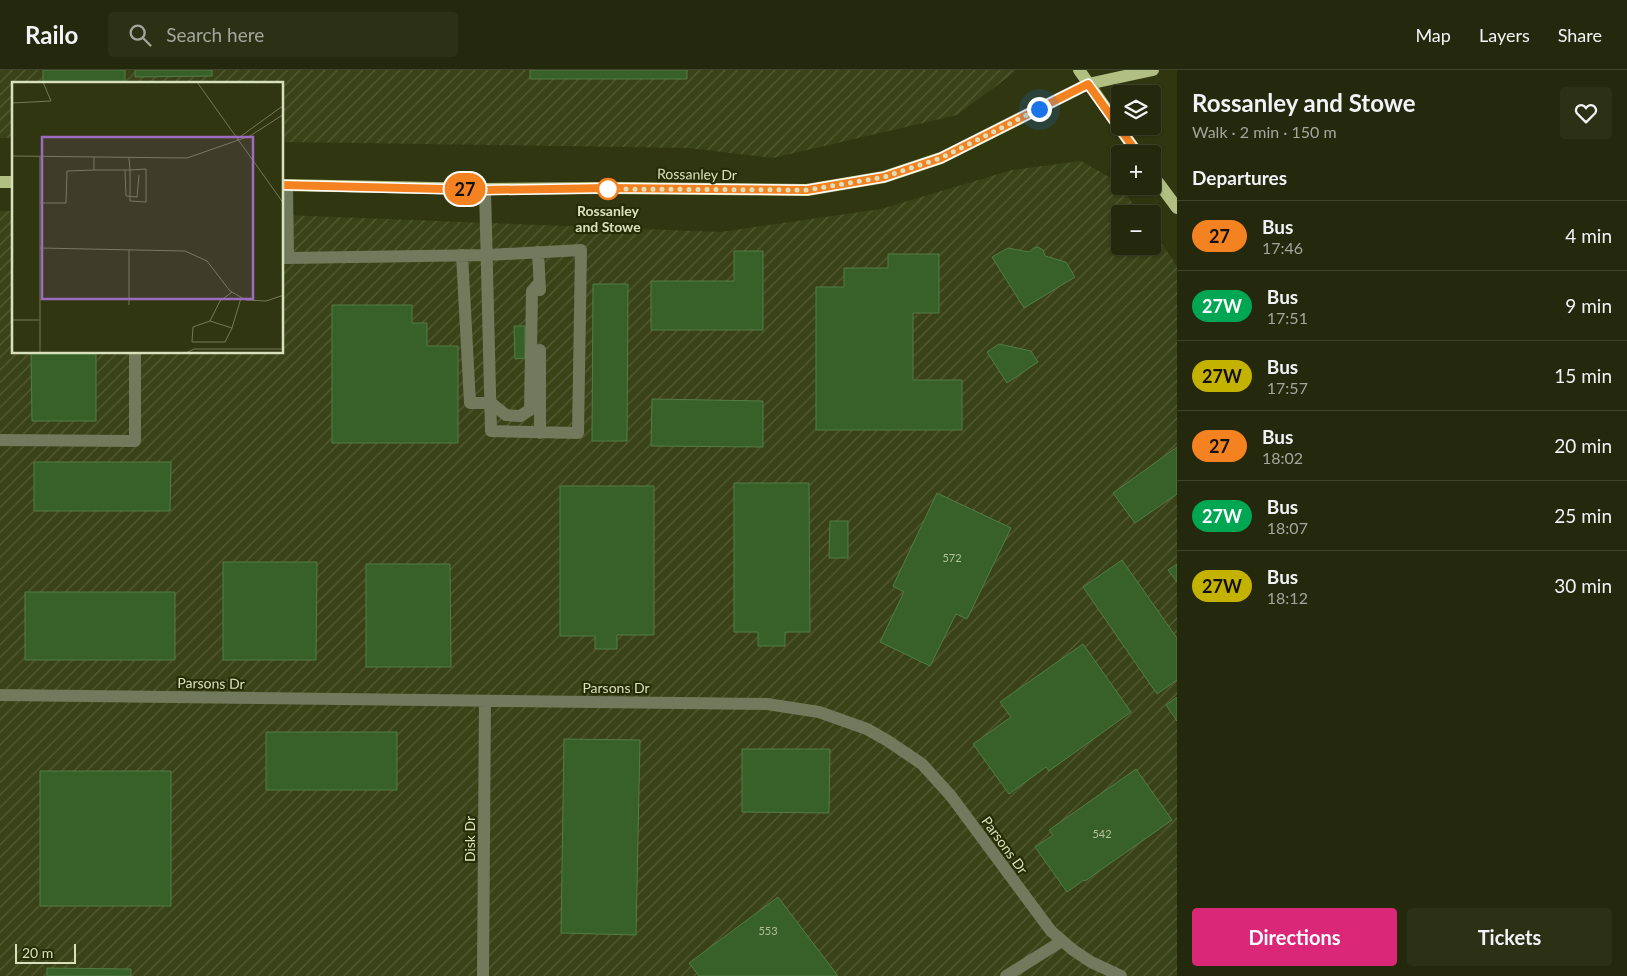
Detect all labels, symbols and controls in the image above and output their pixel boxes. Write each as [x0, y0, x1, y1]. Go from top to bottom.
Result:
search box [108, 12, 458, 57]
text: Railo [25, 20, 78, 49]
icon: search [126, 21, 154, 49]
text: Search here [166, 23, 264, 46]
text: Map [1415, 24, 1451, 46]
text: Layers [1479, 24, 1530, 46]
text: Share [1558, 24, 1602, 46]
inset map [12, 82, 284, 354]
map controls [1111, 85, 1161, 255]
button: layers [1111, 85, 1161, 135]
button: heart [1560, 87, 1612, 139]
text: Rossanley and Stowe [1192, 88, 1416, 117]
your location [1027, 97, 1052, 122]
text: Walk · 2 min · 150 m [1192, 122, 1337, 141]
button: + [1111, 145, 1161, 195]
street label: Rossanley Dr [657, 165, 737, 183]
text: Departures [1192, 166, 1287, 189]
line badge: 27 [442, 173, 488, 205]
text: 27 [455, 178, 475, 200]
marker: Rossanley and Stowe [597, 178, 619, 200]
place label: Rossanley and Stowe [575, 202, 641, 235]
button: − [1111, 205, 1161, 255]
text: Bus [1262, 215, 1293, 238]
text: 4 min [1565, 224, 1612, 247]
text: 27 [1209, 225, 1230, 247]
text: 17:46 [1262, 238, 1303, 257]
text: Bus [1267, 285, 1298, 308]
text: 9 min [1565, 294, 1612, 317]
text: 27W [1202, 295, 1242, 317]
text: 17:51 [1267, 308, 1308, 327]
text: Bus [1267, 355, 1298, 378]
text: 15 min [1554, 364, 1612, 387]
text: 27W [1202, 365, 1242, 387]
text: 17:57 [1267, 378, 1308, 397]
text: Bus [1262, 425, 1293, 448]
text: 20 min [1554, 434, 1612, 457]
text: 27 [1209, 435, 1230, 457]
text: 18:02 [1262, 448, 1303, 467]
text: Bus [1267, 495, 1298, 518]
text: 25 min [1554, 504, 1612, 527]
text: 27W [1202, 505, 1242, 527]
text: 18:07 [1267, 518, 1308, 537]
house number: 572 [942, 551, 962, 564]
text: Bus [1267, 565, 1298, 588]
text: 30 min [1554, 574, 1612, 597]
text: 27W [1202, 575, 1242, 597]
text: 18:12 [1267, 588, 1308, 607]
street label: Parsons Dr [177, 674, 245, 692]
street label: Parsons Dr [582, 679, 650, 696]
street label: Parsons Dr [978, 813, 1032, 877]
street label: Disk Dr [461, 816, 478, 862]
house number: 542 [1092, 827, 1112, 840]
button: Directions [1192, 908, 1397, 966]
button: Tickets [1407, 908, 1612, 966]
house number: 553 [758, 924, 778, 937]
scale bar [15, 941, 76, 964]
text: 20 m [22, 944, 53, 961]

